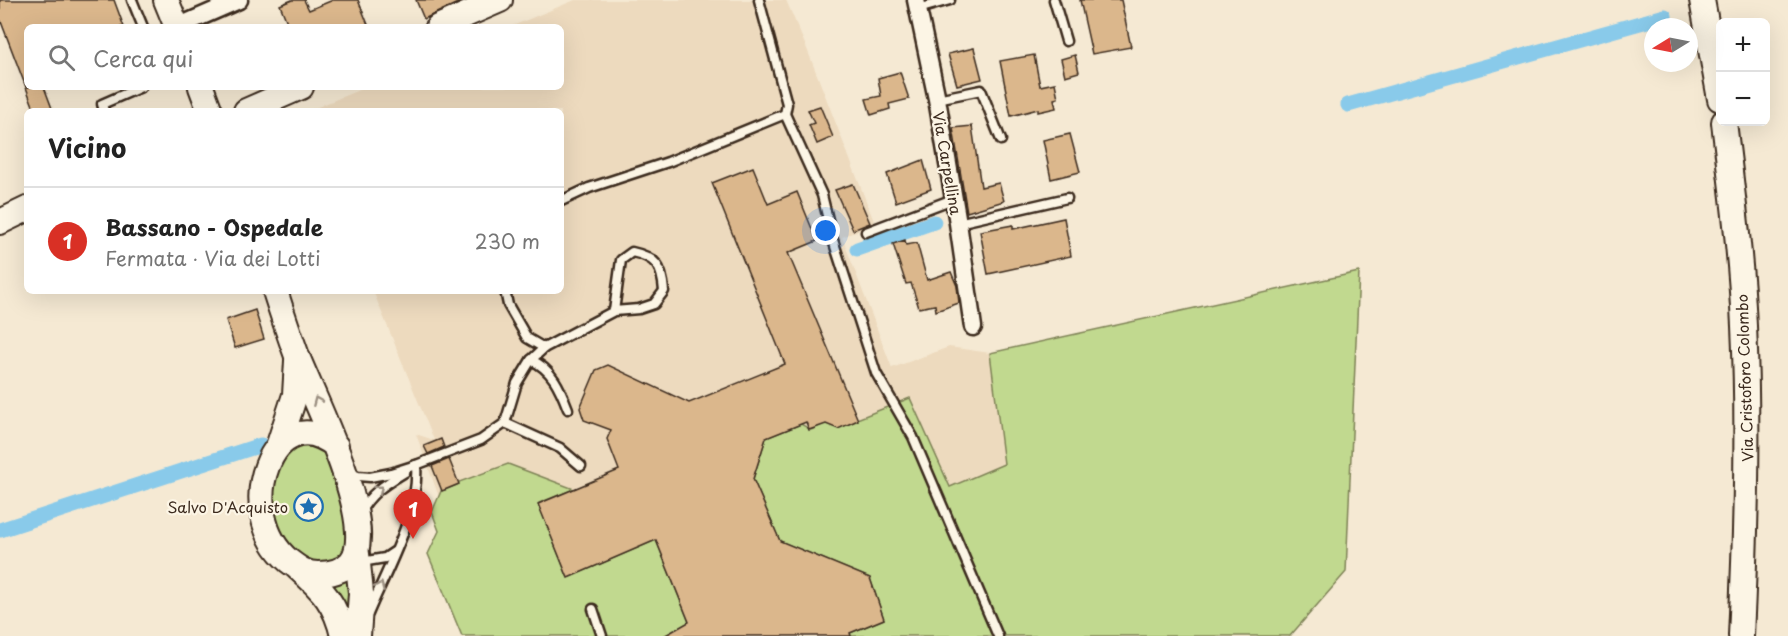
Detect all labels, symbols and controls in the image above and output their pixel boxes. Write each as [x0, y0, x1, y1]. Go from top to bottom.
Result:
north arrow [1644, 18, 1698, 72]
map controls [1716, 18, 1770, 126]
button: + [1716, 18, 1770, 72]
search box [24, 24, 564, 90]
icon: search [45, 41, 78, 74]
text: Cerca qui [93, 41, 193, 74]
button: − [1716, 72, 1770, 126]
street label: Via Carpellina [928, 109, 969, 217]
text: Vicino [48, 128, 126, 167]
text: Bassano - Ospedale [105, 210, 323, 243]
your location [811, 216, 840, 245]
text: 1 [63, 226, 72, 256]
text: 230 m [475, 226, 540, 256]
text: Fermata · Via dei Lotti [105, 243, 321, 273]
street label: Via Cristoforo Colombo [1730, 294, 1758, 462]
one-way arrow [312, 396, 324, 407]
one-way arrow [373, 485, 384, 496]
place icon: Salvo D'Acquisto [293, 490, 325, 522]
pin: 1 [394, 490, 432, 539]
place label: Salvo D'Acquisto [167, 495, 288, 518]
one-way arrow [373, 581, 385, 592]

